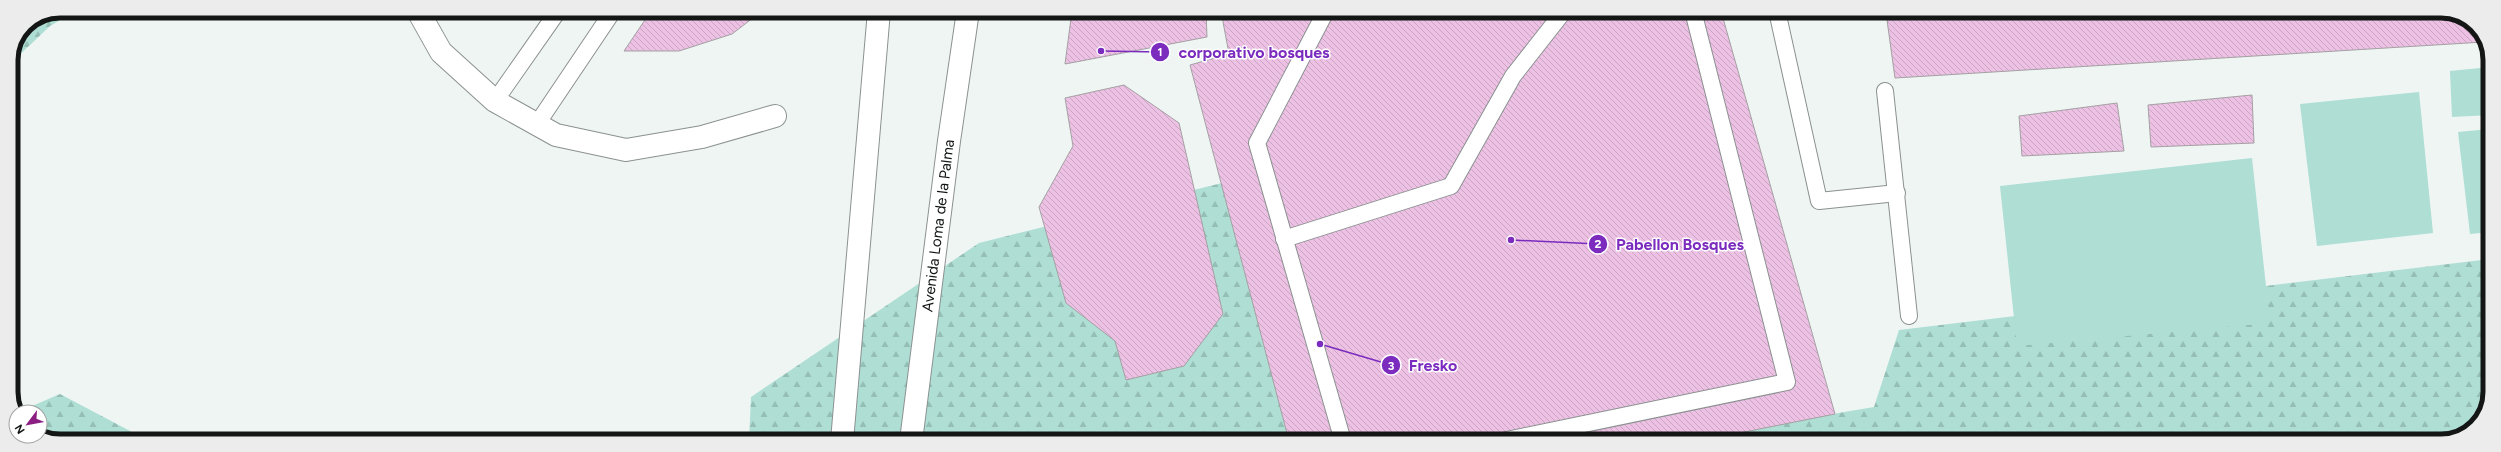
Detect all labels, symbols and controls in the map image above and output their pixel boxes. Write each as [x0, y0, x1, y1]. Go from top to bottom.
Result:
callout: corporativo bosques [1150, 38, 1337, 66]
text: corporativo bosques [1178, 43, 1330, 62]
text: 1 [1157, 45, 1163, 59]
street label: Avenida Loma de la Palma [918, 138, 958, 313]
callout: Pabellon Bosques [1588, 230, 1752, 258]
text: Pabellon Bosques [1616, 235, 1744, 254]
text: 2 [1595, 237, 1602, 251]
callout: Fresko [1381, 351, 1465, 379]
text: Fresko [1409, 356, 1457, 375]
text: 3 [1388, 359, 1395, 373]
north arrow [8, 404, 48, 444]
text: N [12, 422, 28, 436]

